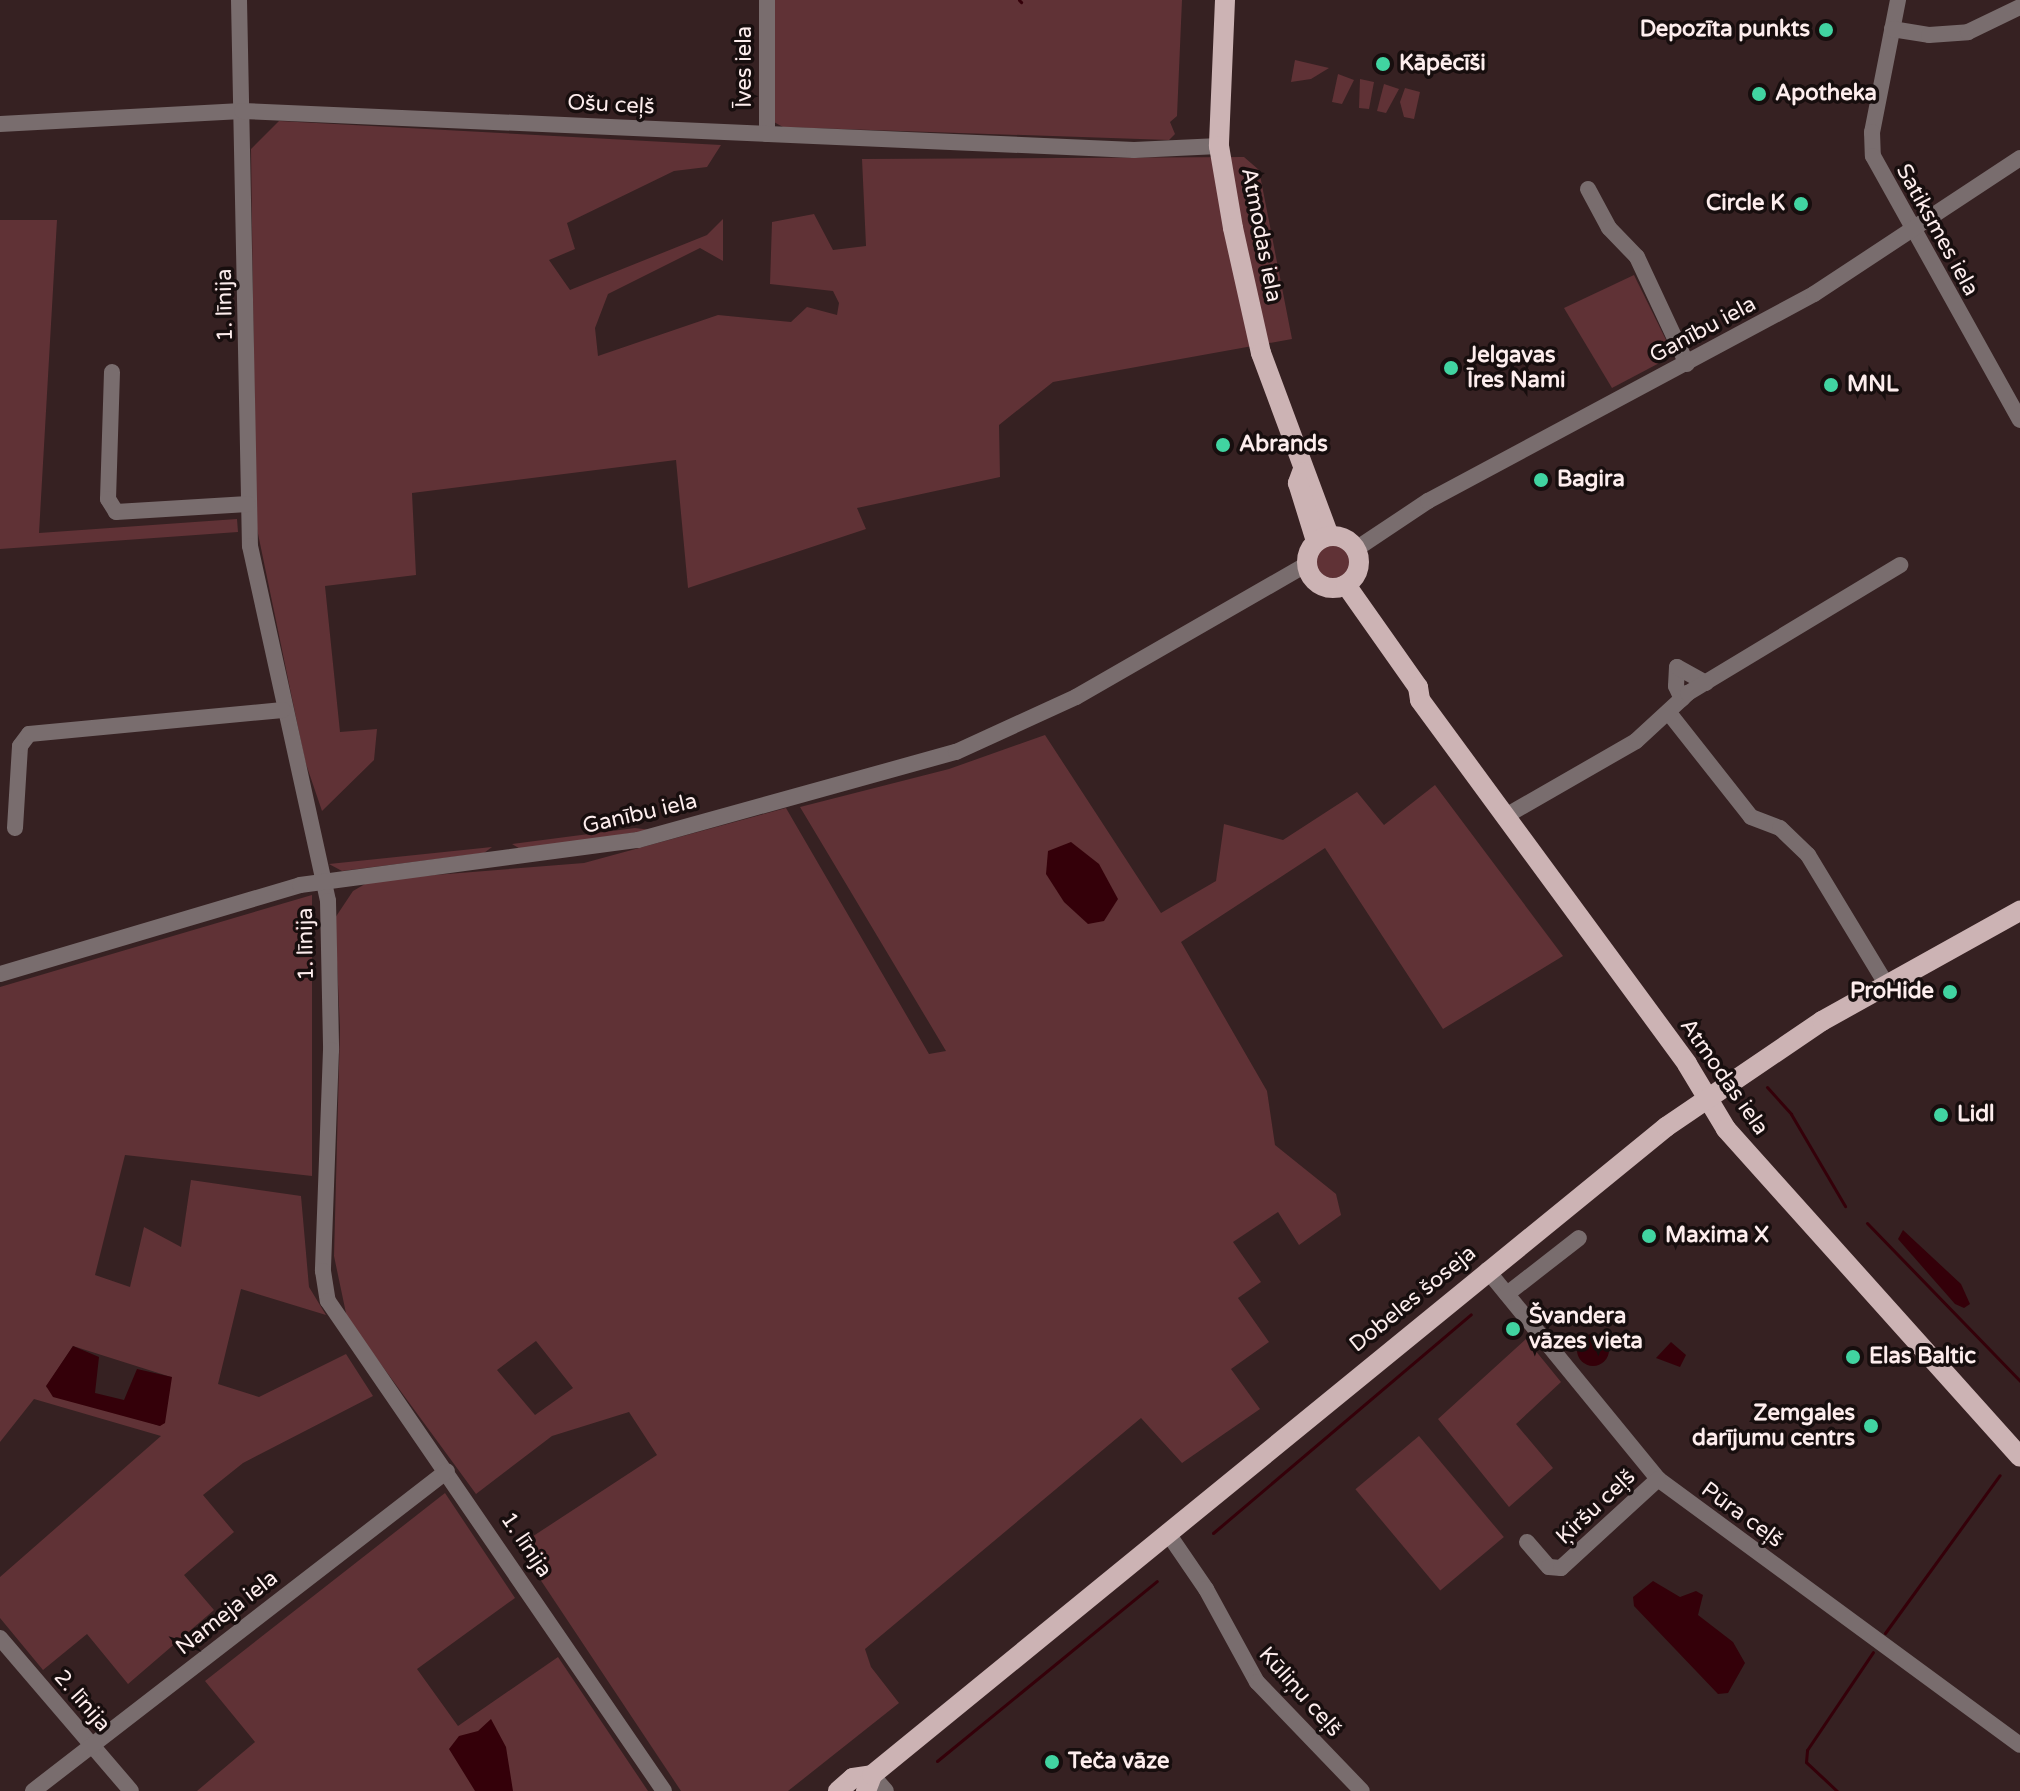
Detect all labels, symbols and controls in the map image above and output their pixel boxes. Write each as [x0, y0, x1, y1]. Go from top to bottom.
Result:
place label: Depozīta punkts [1640, 17, 1810, 43]
marker: Depozīta punkts [1817, 21, 1835, 39]
street label: Īves iela [732, 26, 758, 108]
place label: Kāpēcīši [1399, 51, 1486, 77]
marker: Kāpēcīši [1374, 55, 1392, 73]
place label: Apotheka [1775, 81, 1877, 107]
marker: Apotheka [1750, 85, 1768, 103]
street label: Ošu ceļš [567, 90, 655, 120]
street label: Satiksmes iela [1890, 159, 1984, 301]
street label: Atmodas iela [1235, 166, 1287, 304]
place label: Circle K [1706, 191, 1785, 217]
marker: Circle K [1792, 195, 1810, 213]
street label: 1. līnija [211, 268, 239, 342]
street label: Ganību iela [1645, 291, 1761, 369]
place label: Jelgavas Īres Nami [1467, 342, 1566, 394]
marker: Jelgavas Īres Nami [1442, 359, 1460, 377]
place label: MNL [1847, 372, 1899, 398]
marker: MNL [1822, 376, 1840, 394]
place label: Abrands [1239, 432, 1328, 458]
marker: Abrands [1214, 436, 1232, 454]
place label: Bagira [1557, 467, 1625, 493]
marker: Bagira [1532, 471, 1550, 489]
street label: Ganību iela [580, 788, 700, 840]
street label: 1. līnija [292, 907, 320, 981]
place label: ProHide [1850, 979, 1934, 1005]
marker: ProHide [1941, 983, 1959, 1001]
street label: Atmodas iela [1674, 1014, 1774, 1140]
place label: Lidl [1957, 1102, 1995, 1128]
marker: Lidl [1932, 1106, 1950, 1124]
place label: Maxima X [1665, 1223, 1769, 1249]
marker: Maxima X [1640, 1227, 1658, 1245]
street label: Dobeles šoseja [1344, 1240, 1482, 1358]
place label: Švandera vāzes vieta [1529, 1303, 1643, 1354]
marker: Švandera vāzes vieta [1504, 1320, 1522, 1338]
place label: Elas Baltic [1869, 1344, 1976, 1370]
marker: Elas Baltic [1844, 1348, 1862, 1366]
place label: Zemgales darījumu centrs [1692, 1400, 1855, 1452]
marker: Zemgales darījumu centrs [1862, 1417, 1880, 1435]
street label: Ķiršu ceļš [1551, 1464, 1641, 1550]
street label: Pūra ceļš [1696, 1476, 1788, 1554]
street label: 1. līnija [495, 1507, 557, 1583]
street label: Nameja iela [171, 1565, 283, 1661]
street label: Kūliņu ceļš [1253, 1642, 1347, 1742]
street label: 2. līnija [48, 1665, 116, 1737]
place label: Teča vāze [1068, 1749, 1170, 1775]
marker: Teča vāze [1043, 1753, 1061, 1771]

